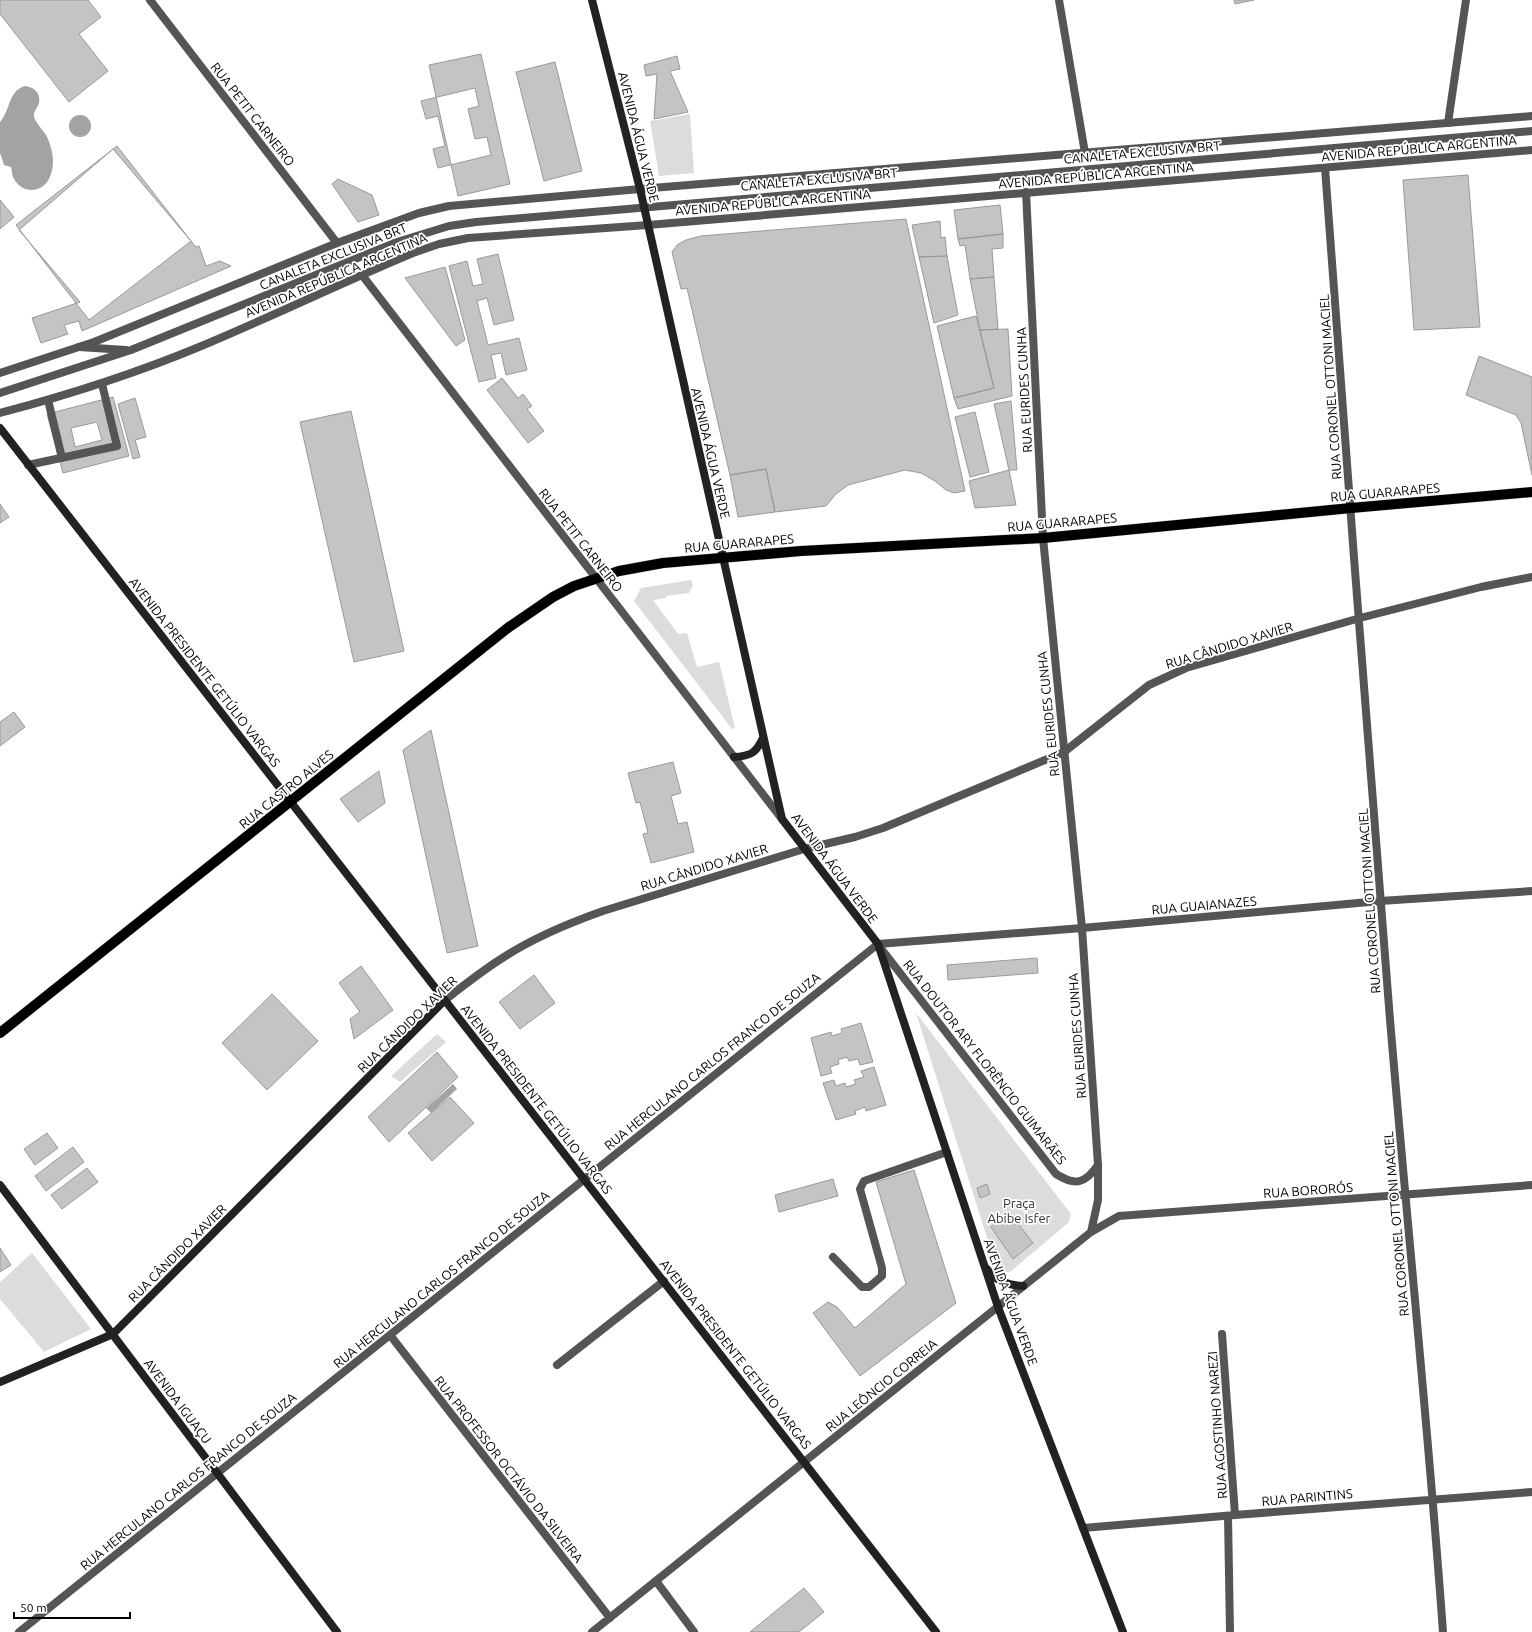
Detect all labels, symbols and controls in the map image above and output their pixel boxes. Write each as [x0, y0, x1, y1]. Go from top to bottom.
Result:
street label: RUA PETIT CARNEIRO [208, 60, 298, 168]
street label: AVENIDA ÁGUA VERDE [616, 70, 663, 204]
street label: AVENIDA REPÚBLICA ARGENTINA [1321, 131, 1518, 164]
street label: CANALETA EXCLUSIVA BRT [1063, 138, 1221, 166]
street label: AVENIDA REPÚBLICA ARGENTINA [998, 158, 1195, 191]
street label: CANALETA EXCLUSIVA BRT [740, 165, 898, 193]
street label: AVENIDA REPÚBLICA ARGENTINA [675, 185, 872, 218]
street label: CANALETA EXCLUSIVA BRT [257, 220, 409, 292]
street label: AVENIDA REPÚBLICA ARGENTINA [243, 229, 430, 320]
street label: RUA CORONEL OTTONI MACIEL [1317, 294, 1343, 480]
street label: RUA EURIDES CUNHA [1014, 326, 1034, 453]
street label: AVENIDA ÁGUA VERDE [689, 386, 734, 520]
street label: RUA GUARARAPES [1330, 480, 1441, 504]
street label: RUA PETIT CARNEIRO [536, 486, 626, 594]
street label: RUA GUARARAPES [1007, 510, 1118, 534]
street label: RUA GUARARAPES [684, 531, 795, 555]
street label: AVENIDA PRESIDENTE GETÚLIO VARGAS [127, 574, 284, 769]
street label: RUA CÂNDIDO XAVIER [1164, 619, 1294, 671]
street label: RUA EURIDES CUNHA [1034, 650, 1062, 777]
street label: RUA CASTRO ALVES [236, 747, 336, 831]
street label: RUA CORONEL OTTONI MACIEL [1356, 808, 1382, 994]
street label: AVENIDA ÁGUA VERDE [789, 810, 882, 926]
street label: RUA CÂNDIDO XAVIER [639, 841, 769, 893]
street label: RUA GUAIANAZES [1151, 893, 1257, 917]
street label: RUA DOUTOR ARY FLORÊNCIO GUIMARÃES [901, 957, 1069, 1167]
street label: RUA HERCULANO CARLOS FRANCO DE SOUZA [601, 969, 823, 1152]
street label: RUA EURIDES CUNHA [1066, 972, 1088, 1099]
street label: RUA CÂNDIDO XAVIER [355, 973, 459, 1075]
street label: AVENIDA PRESIDENTE GETÚLIO VARGAS [459, 1001, 616, 1196]
street label: RUA CORONEL OTTONI MACIEL [1381, 1131, 1411, 1317]
street label: RUA BORORÓS [1263, 1180, 1354, 1200]
street label: RUA HERCULANO CARLOS FRANCO DE SOUZA [330, 1187, 552, 1370]
park label: Praça Abibe Isfer [988, 1196, 1051, 1225]
street label: RUA CÂNDIDO XAVIER [125, 1201, 229, 1305]
street label: AVENIDA ÁGUA VERDE [982, 1236, 1041, 1367]
street label: AVENIDA PRESIDENTE GETÚLIO VARGAS [658, 1256, 815, 1451]
street label: RUA LEÔNCIO CORREIA [823, 1335, 940, 1434]
street label: RUA AGOSTINHO NAREZI [1205, 1351, 1229, 1499]
street label: AVENIDA IGUAÇU [142, 1356, 214, 1446]
street label: RUA PROFESSOR OCTÁVIO DA SILVEIRA [432, 1373, 587, 1565]
street label: RUA HERCULANO CARLOS FRANCO DE SOUZA [77, 1389, 299, 1572]
street label: RUA PARINTINS [1261, 1486, 1353, 1508]
scale bar [14, 1594, 130, 1620]
text: 50 m [20, 1601, 47, 1614]

